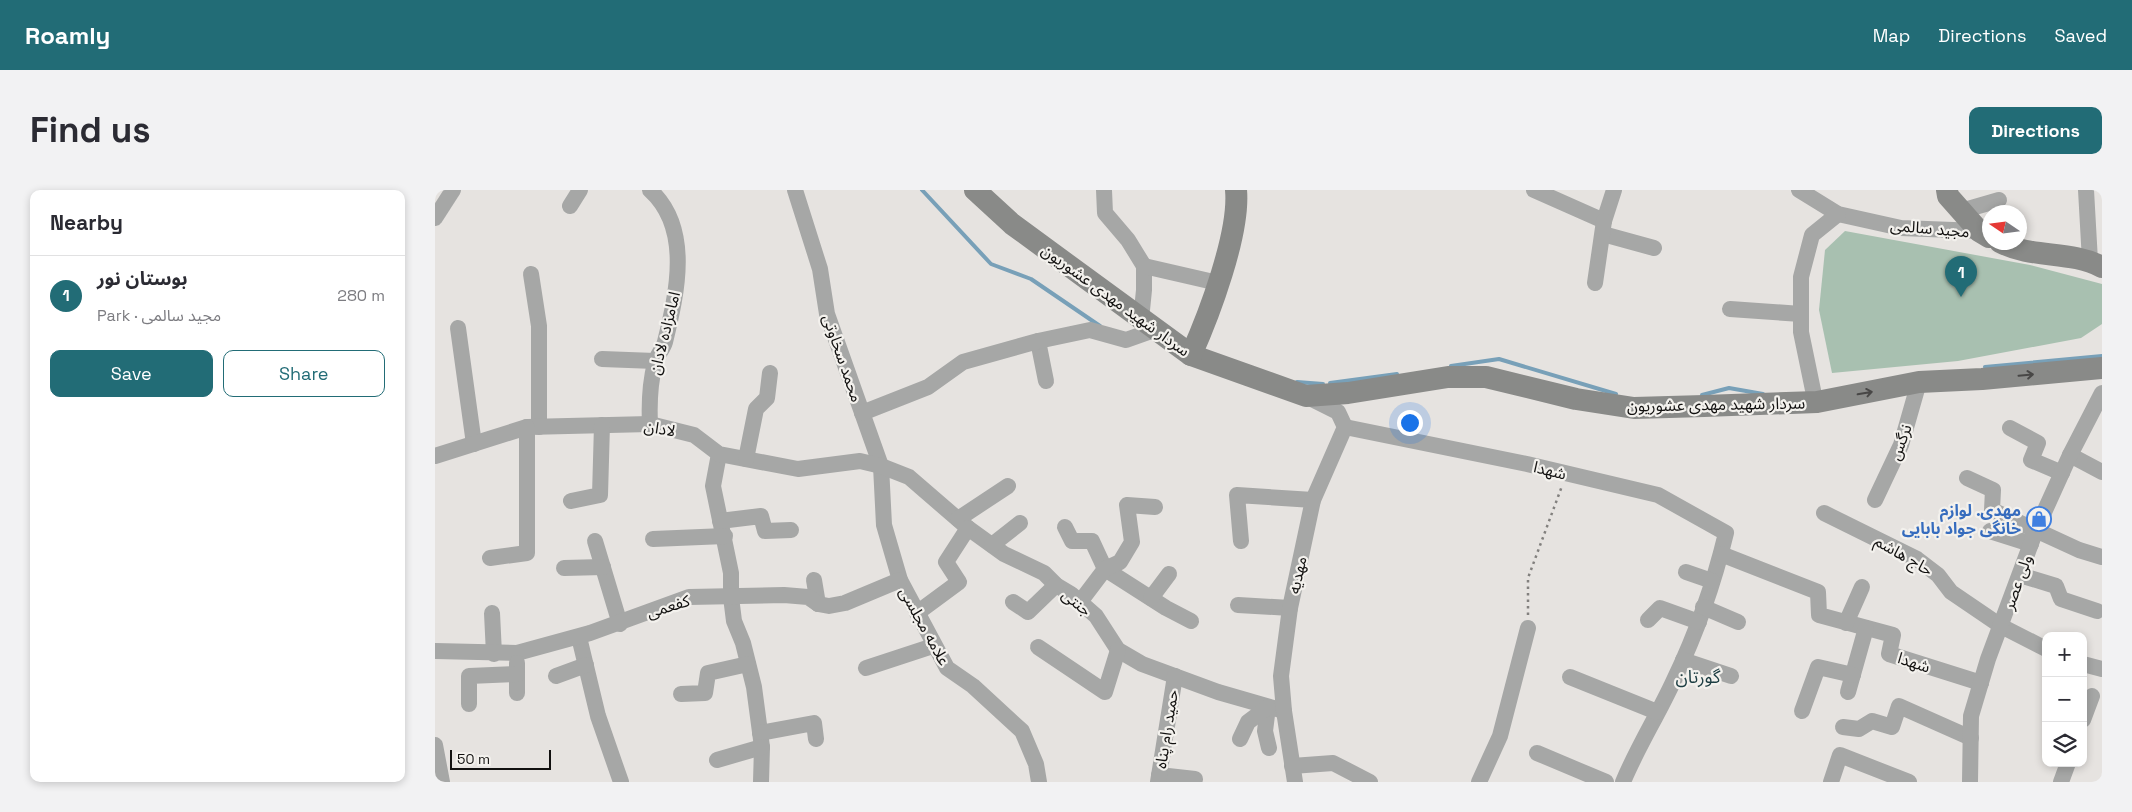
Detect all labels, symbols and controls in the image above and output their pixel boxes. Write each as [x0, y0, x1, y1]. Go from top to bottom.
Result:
text: Roamly [25, 20, 110, 51]
text: Map [1873, 24, 1910, 47]
text: Directions [1938, 24, 2027, 47]
text: Saved [2055, 24, 2107, 47]
button: Directions [1969, 107, 2102, 154]
text: Find us [30, 108, 151, 152]
north arrow [1982, 205, 2027, 250]
text: Nearby [50, 209, 123, 236]
street label: مجید سالمی [1889, 215, 1971, 242]
street label: سردار شهید مهدی عشوریون [1037, 240, 1194, 361]
pin: 1 [1945, 256, 1977, 297]
text: بوستان نور [97, 266, 188, 291]
text: 1 [62, 285, 70, 306]
text: 280 m [337, 285, 385, 306]
street label: امامزاده لادان [644, 289, 685, 377]
text: Park · مجید سالمی [97, 305, 221, 326]
street label: محمد سخاوتی [818, 311, 867, 405]
button: Save [50, 350, 213, 397]
button: Share [223, 350, 385, 397]
one-way arrow [2018, 370, 2034, 379]
one-way arrow [1857, 388, 1873, 397]
street label: سردار شهید مهدی عشوریون [1627, 392, 1805, 417]
your location [1397, 410, 1423, 436]
street label: لادان [642, 415, 677, 442]
street label: نرگس [1884, 421, 1917, 463]
street label: شهدا [1531, 456, 1568, 485]
place label: مهدی. لوازم خانگی جواد بابایی [1902, 500, 2021, 539]
shop icon: مهدی. لوازم خانگی جواد بابایی [2026, 506, 2052, 532]
street label: حاج هاشم [1870, 530, 1937, 582]
street label: ولی عصر [1998, 552, 2037, 613]
street label: مهدیه [1283, 555, 1312, 596]
street label: علامه مجلسی [894, 583, 955, 669]
street label: جنتی [1057, 584, 1096, 621]
street label: کفعمی [644, 590, 693, 623]
map controls [2042, 632, 2087, 767]
button: + [2042, 632, 2087, 677]
street label: شهدا [1895, 647, 1933, 678]
district label: گورتان [1676, 665, 1721, 688]
button: − [2042, 677, 2087, 722]
street label: حمید رام پناه [1150, 688, 1185, 770]
button: layers [2042, 722, 2087, 767]
scale bar [450, 747, 551, 770]
text: 50 m [457, 750, 490, 768]

